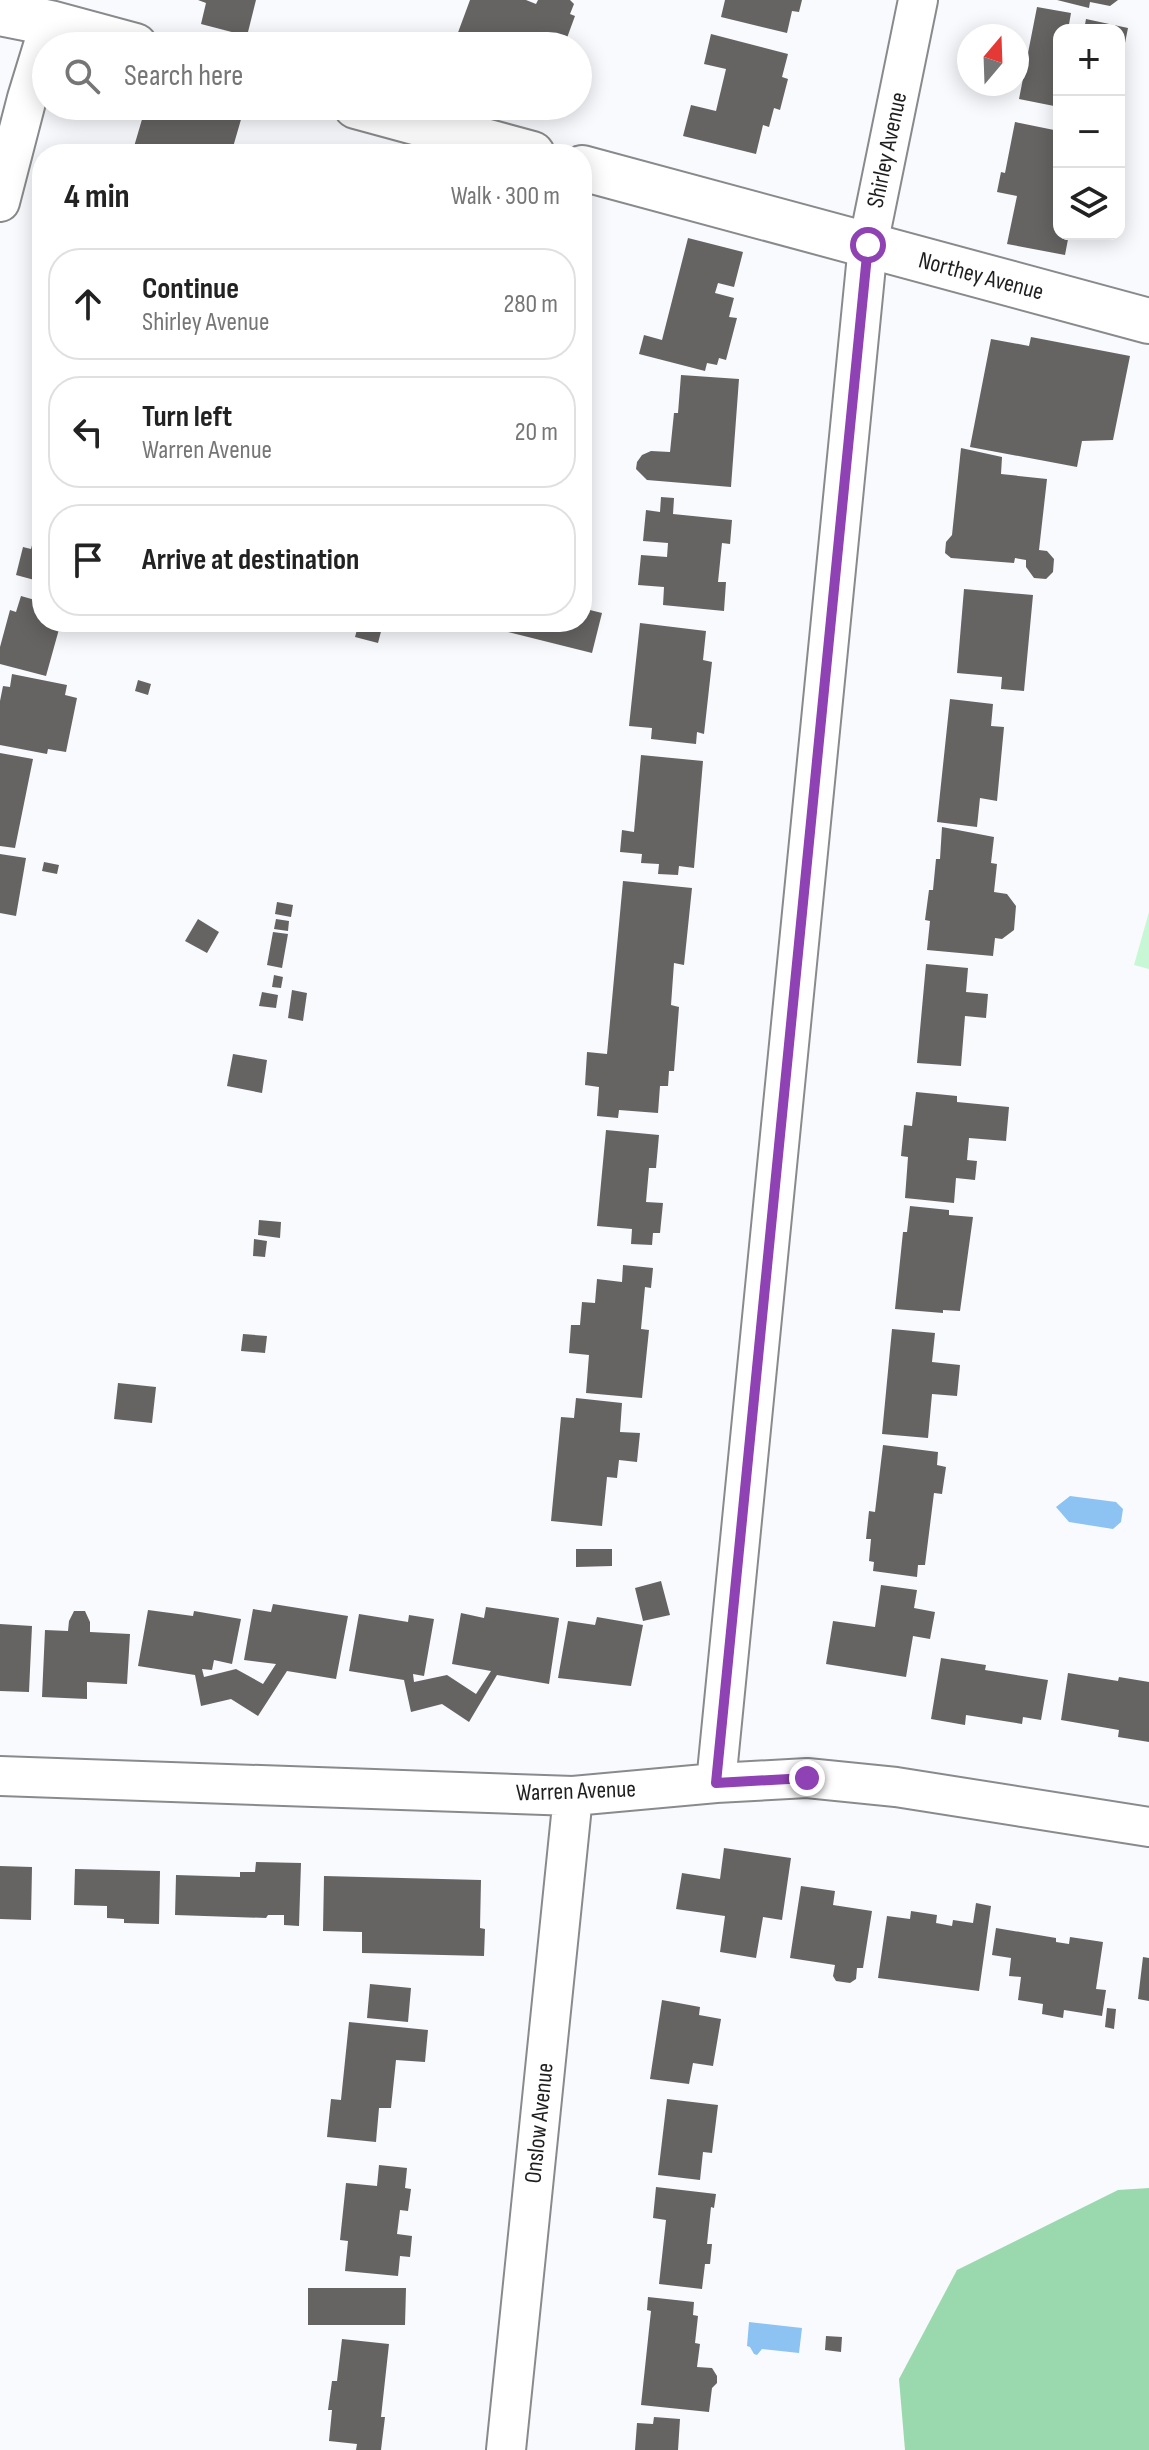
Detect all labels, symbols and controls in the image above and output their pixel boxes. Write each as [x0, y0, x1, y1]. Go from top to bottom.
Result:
north arrow [957, 24, 1029, 96]
map controls [1053, 24, 1125, 240]
button: + [1053, 24, 1125, 96]
search box [32, 32, 592, 120]
icon: search [60, 54, 104, 98]
text: Search here [124, 58, 243, 94]
street label: Shirley Avenue [861, 89, 913, 211]
button: − [1053, 96, 1125, 168]
button: layers [1053, 168, 1125, 240]
text: 4 min [64, 176, 130, 217]
text: Walk · 300 m [451, 181, 560, 212]
route start [850, 227, 886, 263]
street label: Northey Avenue [915, 245, 1047, 307]
text: Continue [142, 271, 239, 307]
icon: ahead [66, 282, 110, 326]
text: 280 m [503, 289, 558, 320]
text: Shirley Avenue [142, 307, 269, 338]
text: Turn left [142, 399, 232, 435]
icon: left [66, 410, 110, 454]
text: 20 m [515, 417, 558, 448]
text: Warren Avenue [142, 435, 272, 466]
icon: arrive [66, 538, 110, 582]
text: Arrive at destination [142, 542, 359, 578]
route end [789, 1760, 825, 1796]
street label: Warren Avenue [516, 1774, 636, 1808]
street label: Onslow Avenue [518, 2061, 560, 2185]

